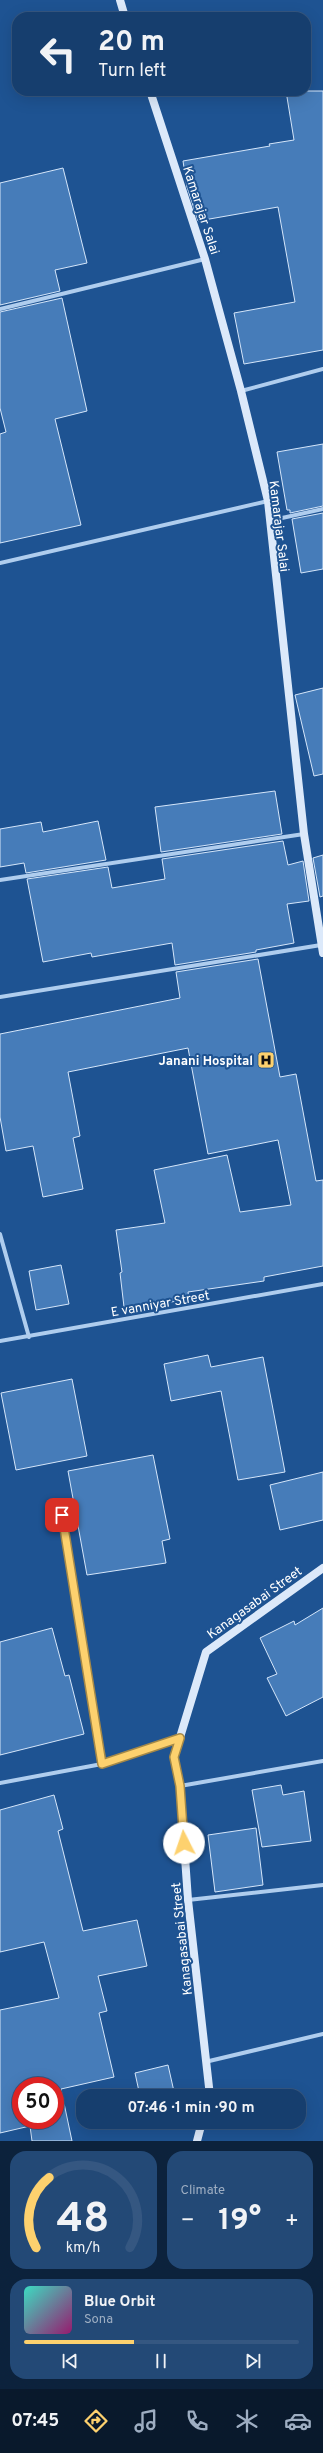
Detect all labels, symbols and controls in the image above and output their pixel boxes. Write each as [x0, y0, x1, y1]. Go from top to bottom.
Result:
text: 20 m [98, 25, 165, 61]
icon: left [32, 28, 84, 80]
text: Turn left [98, 60, 166, 83]
street label: Kamarajar Salai [178, 164, 222, 257]
street label: Kamarajar Salai [264, 480, 292, 573]
hospital icon: Janani Hospital [256, 1050, 276, 1070]
place label: Janani Hospital [159, 1054, 253, 1070]
street label: E vanniyar Street [110, 1288, 211, 1322]
pin [45, 1498, 79, 1532]
icon: arrive [51, 1504, 73, 1526]
street label: Kanagasabai Street [205, 1564, 306, 1643]
position arrow [163, 1822, 205, 1864]
street label: Kanagasabai Street [169, 1882, 197, 1996]
speed limit sign: 50 [12, 2077, 64, 2129]
text: 07:46 · 1 min · 90 m [127, 2099, 255, 2118]
text: Climate [181, 2183, 225, 2199]
text: 48 [57, 2194, 110, 2247]
text: 19° [218, 2203, 261, 2240]
text: − [181, 2208, 195, 2235]
text: + [285, 2208, 299, 2235]
text: km/h [66, 2239, 101, 2257]
text: Blue Orbit [84, 2293, 155, 2312]
text: Sona [84, 2312, 113, 2328]
icon: previous [59, 2350, 81, 2372]
icon: pause [150, 2350, 172, 2372]
icon: next [242, 2350, 264, 2372]
icon: directions [82, 2407, 110, 2435]
icon: music [132, 2407, 160, 2435]
icon: phone [183, 2407, 211, 2435]
icon: climate [233, 2407, 261, 2435]
icon: car [284, 2407, 312, 2435]
text: 07:45 [11, 2410, 59, 2433]

